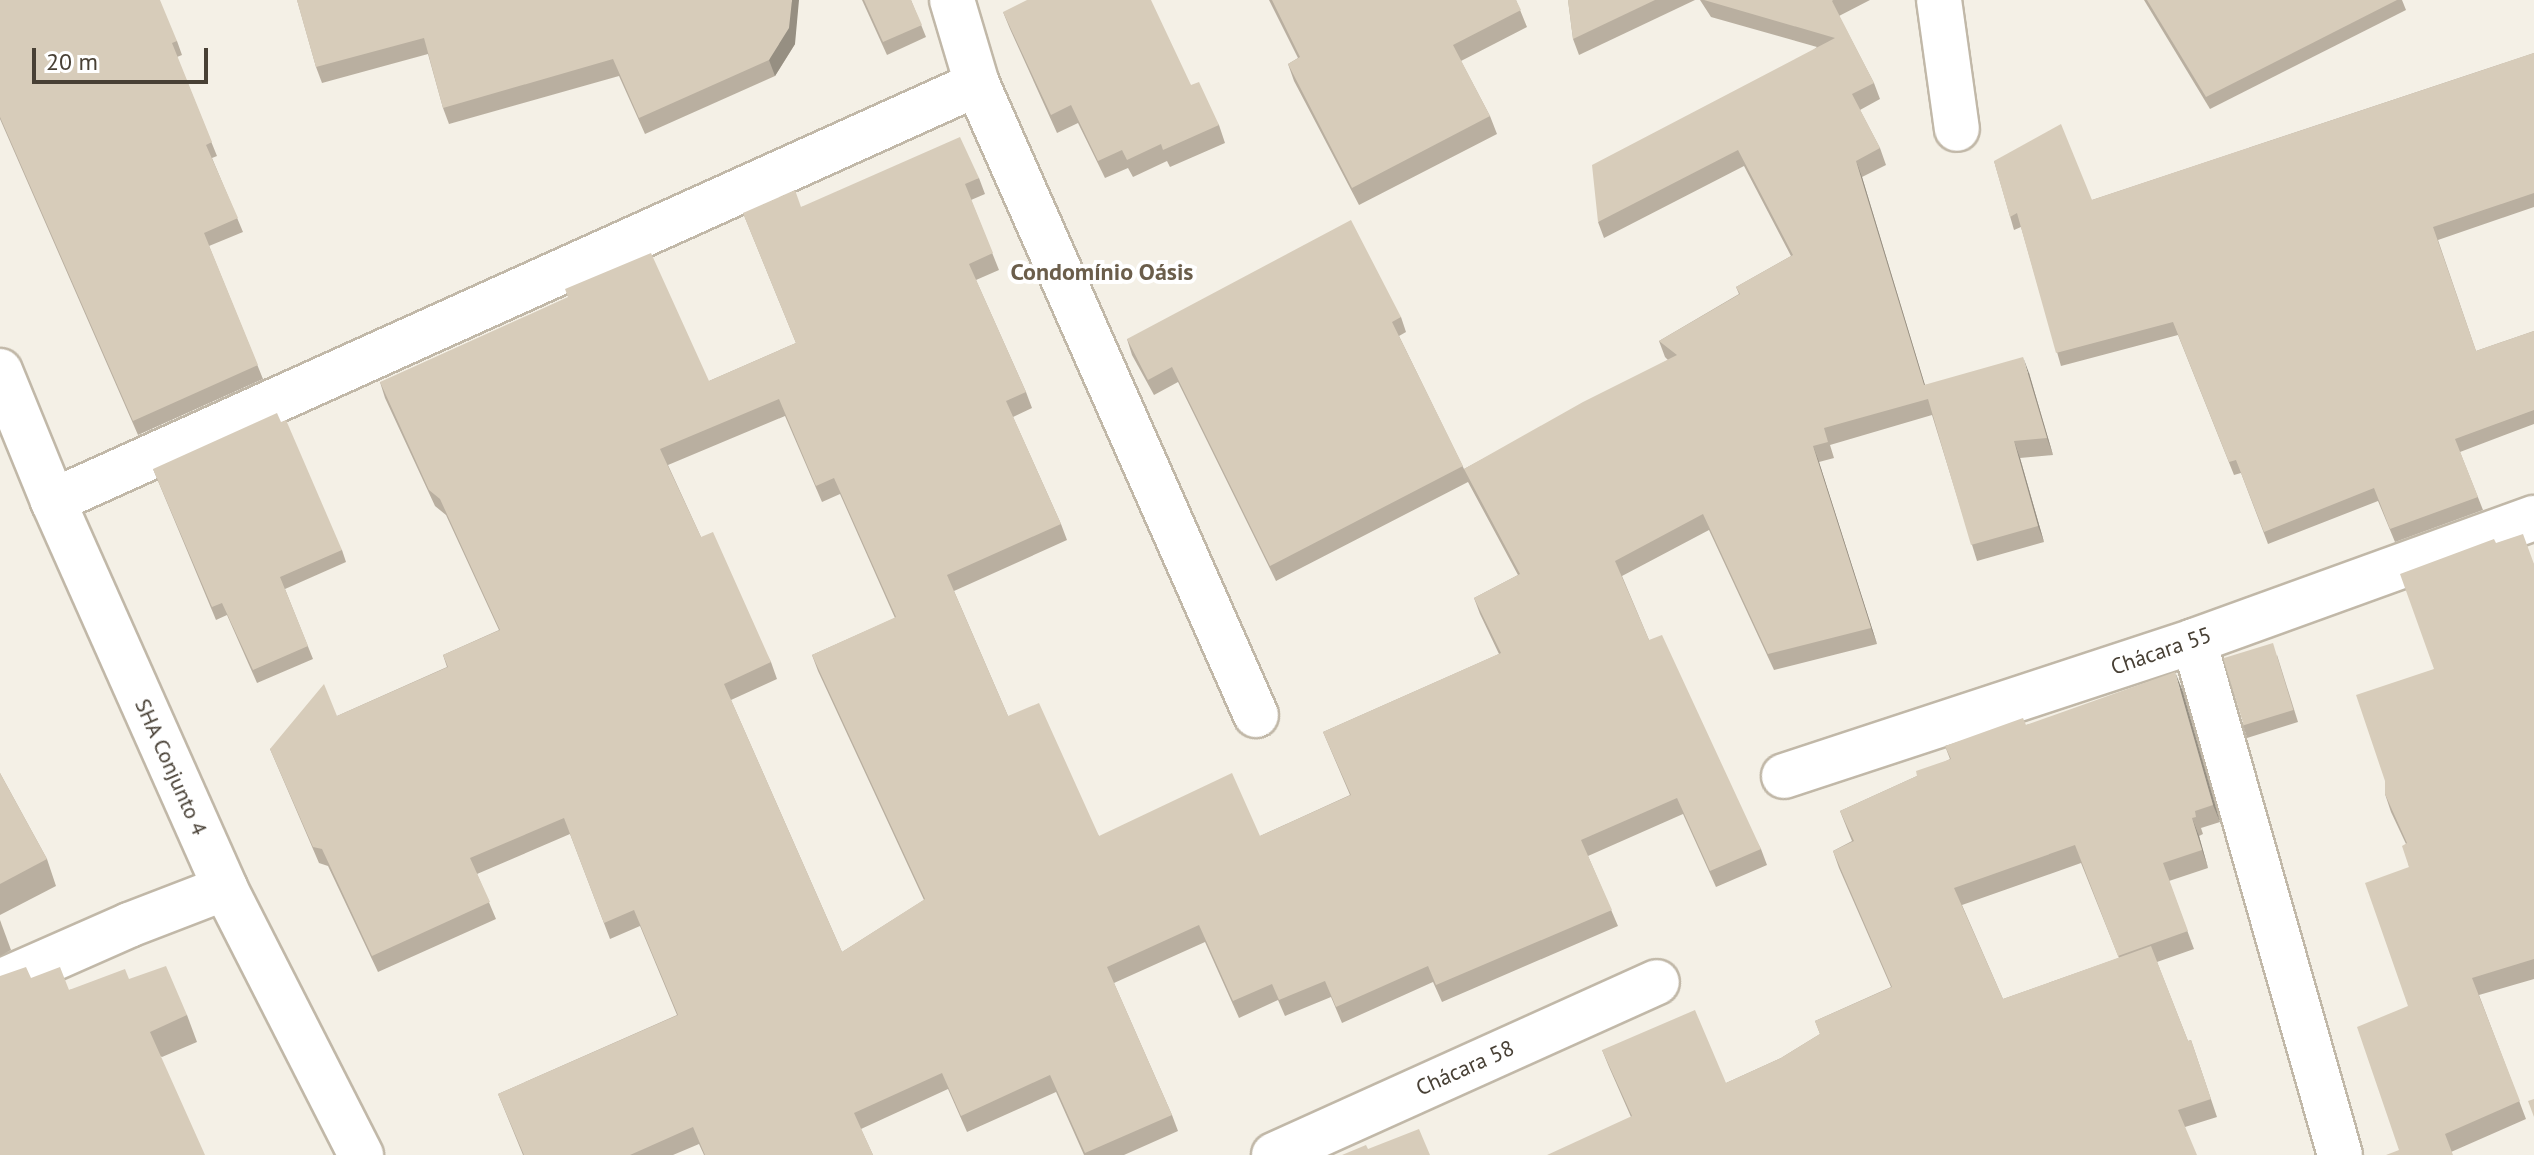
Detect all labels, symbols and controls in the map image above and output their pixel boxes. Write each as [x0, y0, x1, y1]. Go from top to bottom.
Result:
scale bar [36, 32, 212, 82]
text: 20 m [46, 46, 98, 77]
district label: Condomínio Oásis [1010, 258, 1194, 286]
street label: Chácara 55 [2107, 621, 2215, 681]
street label: SHA Conjunto 4 [129, 694, 213, 840]
street label: Chácara 58 [1412, 1035, 1518, 1101]

